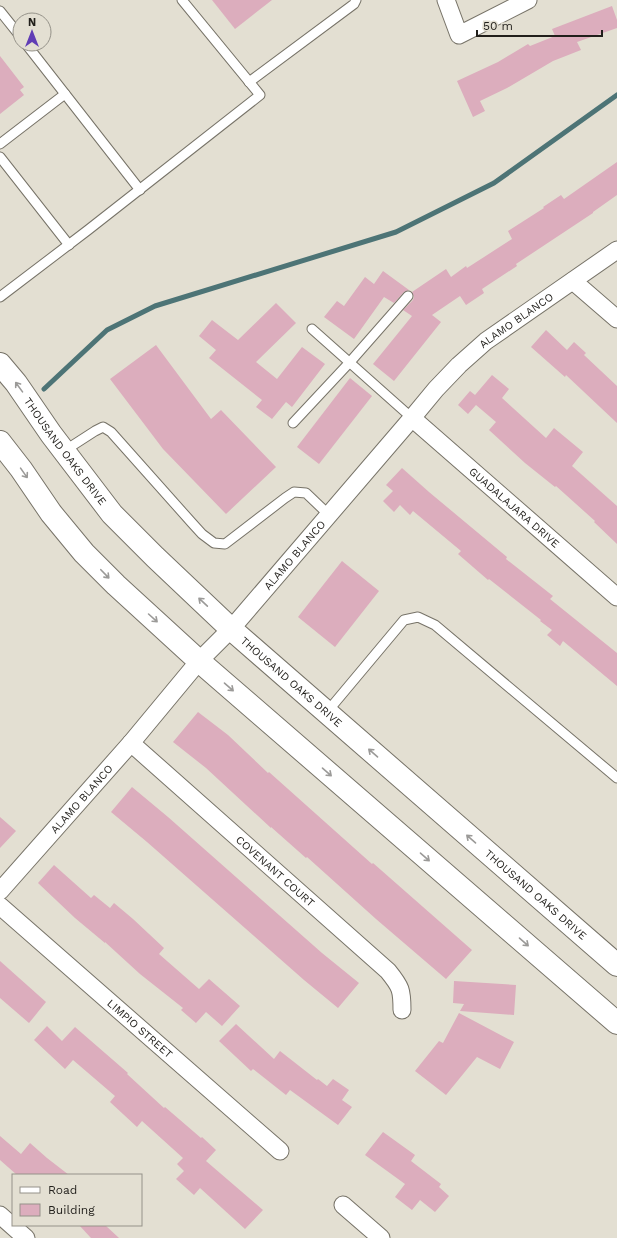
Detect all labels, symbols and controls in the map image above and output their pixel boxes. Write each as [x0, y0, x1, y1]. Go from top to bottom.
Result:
north arrow [12, 12, 52, 52]
scale bar [477, 12, 602, 38]
text: N [28, 16, 36, 29]
text: 50 m [483, 19, 513, 33]
street label: ALAMO BLANCO [476, 290, 556, 351]
one-way arrow [14, 382, 23, 393]
street label: THOUSAND OAKS DRIVE [21, 395, 109, 508]
street label: GUADALAJARA DRIVE [467, 465, 562, 550]
one-way arrow [20, 468, 28, 479]
street label: ALAMO BLANCO [261, 518, 328, 592]
one-way arrow [101, 569, 110, 579]
one-way arrow [198, 598, 208, 607]
one-way arrow [148, 614, 158, 623]
street label: THOUSAND OAKS DRIVE [238, 634, 345, 729]
one-way arrow [224, 682, 234, 691]
one-way arrow [368, 749, 379, 758]
street label: ALAMO BLANCO [48, 762, 115, 836]
one-way arrow [322, 767, 332, 776]
street label: COVENANT COURT [233, 833, 318, 910]
one-way arrow [466, 834, 477, 843]
street label: THOUSAND OAKS DRIVE [482, 847, 589, 942]
one-way arrow [420, 852, 430, 861]
one-way arrow [518, 937, 528, 946]
street label: LIMPIO STREET [105, 996, 176, 1061]
legend [12, 1174, 142, 1226]
text: Road [48, 1183, 77, 1197]
text: Building [48, 1203, 95, 1217]

